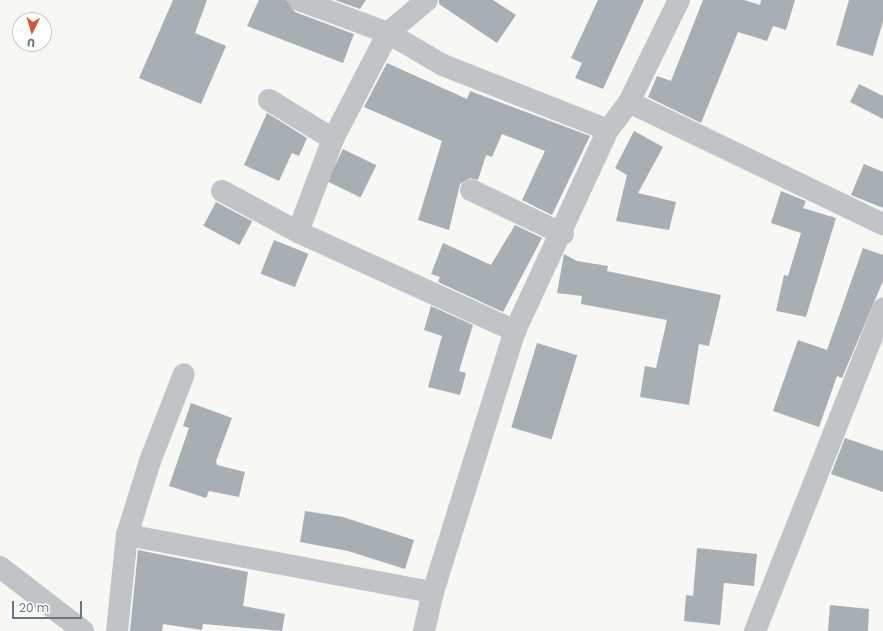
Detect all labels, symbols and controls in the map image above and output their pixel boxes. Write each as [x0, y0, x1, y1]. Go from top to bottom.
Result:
north arrow [12, 12, 52, 52]
text: U [26, 35, 36, 51]
scale bar [14, 593, 84, 619]
text: 20 m [19, 599, 49, 616]

